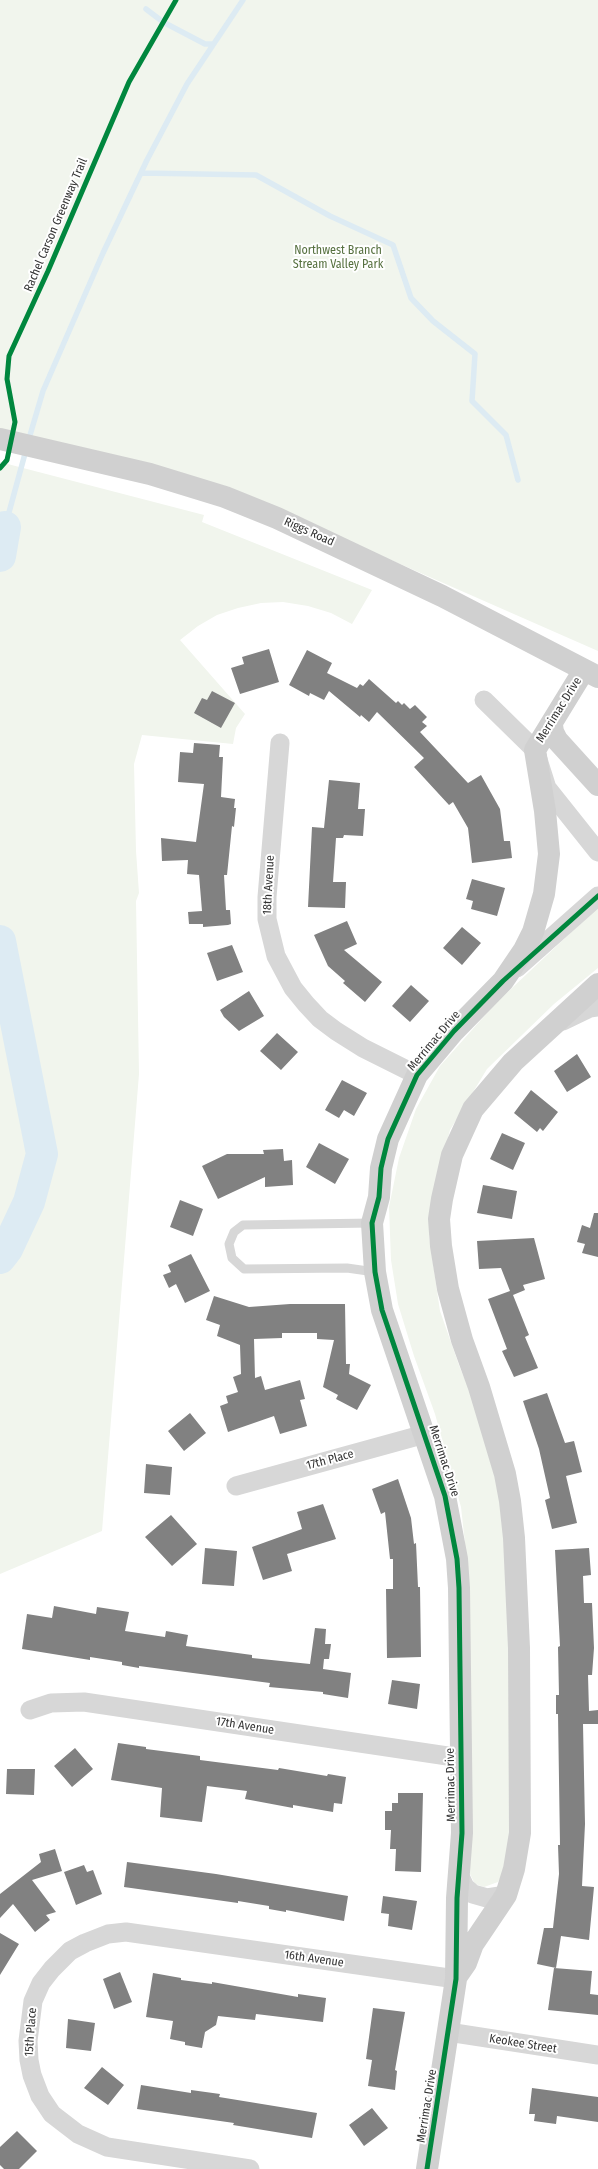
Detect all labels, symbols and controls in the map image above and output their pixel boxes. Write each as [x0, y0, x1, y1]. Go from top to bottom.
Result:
street label: Rachel Carson Greenway Trail [21, 156, 91, 294]
park label: Northwest Branch Stream Valley Park [293, 244, 383, 272]
street label: Riggs Road [282, 515, 336, 549]
street label: Merrimac Drive [533, 675, 585, 745]
street label: 18th Avenue [260, 855, 278, 915]
street label: Merrimac Drive [405, 1008, 463, 1074]
street label: Merrimac Drive [426, 1423, 462, 1499]
street label: 17th Place [305, 1447, 355, 1473]
street label: 17th Avenue [215, 1714, 275, 1738]
street label: Merrimac Drive [443, 1748, 459, 1822]
street label: 16th Avenue [283, 1948, 345, 1970]
street label: 15th Place [22, 2007, 40, 2057]
street label: Keokee Street [488, 2032, 558, 2056]
street label: Merrimac Drive [414, 2068, 440, 2144]

